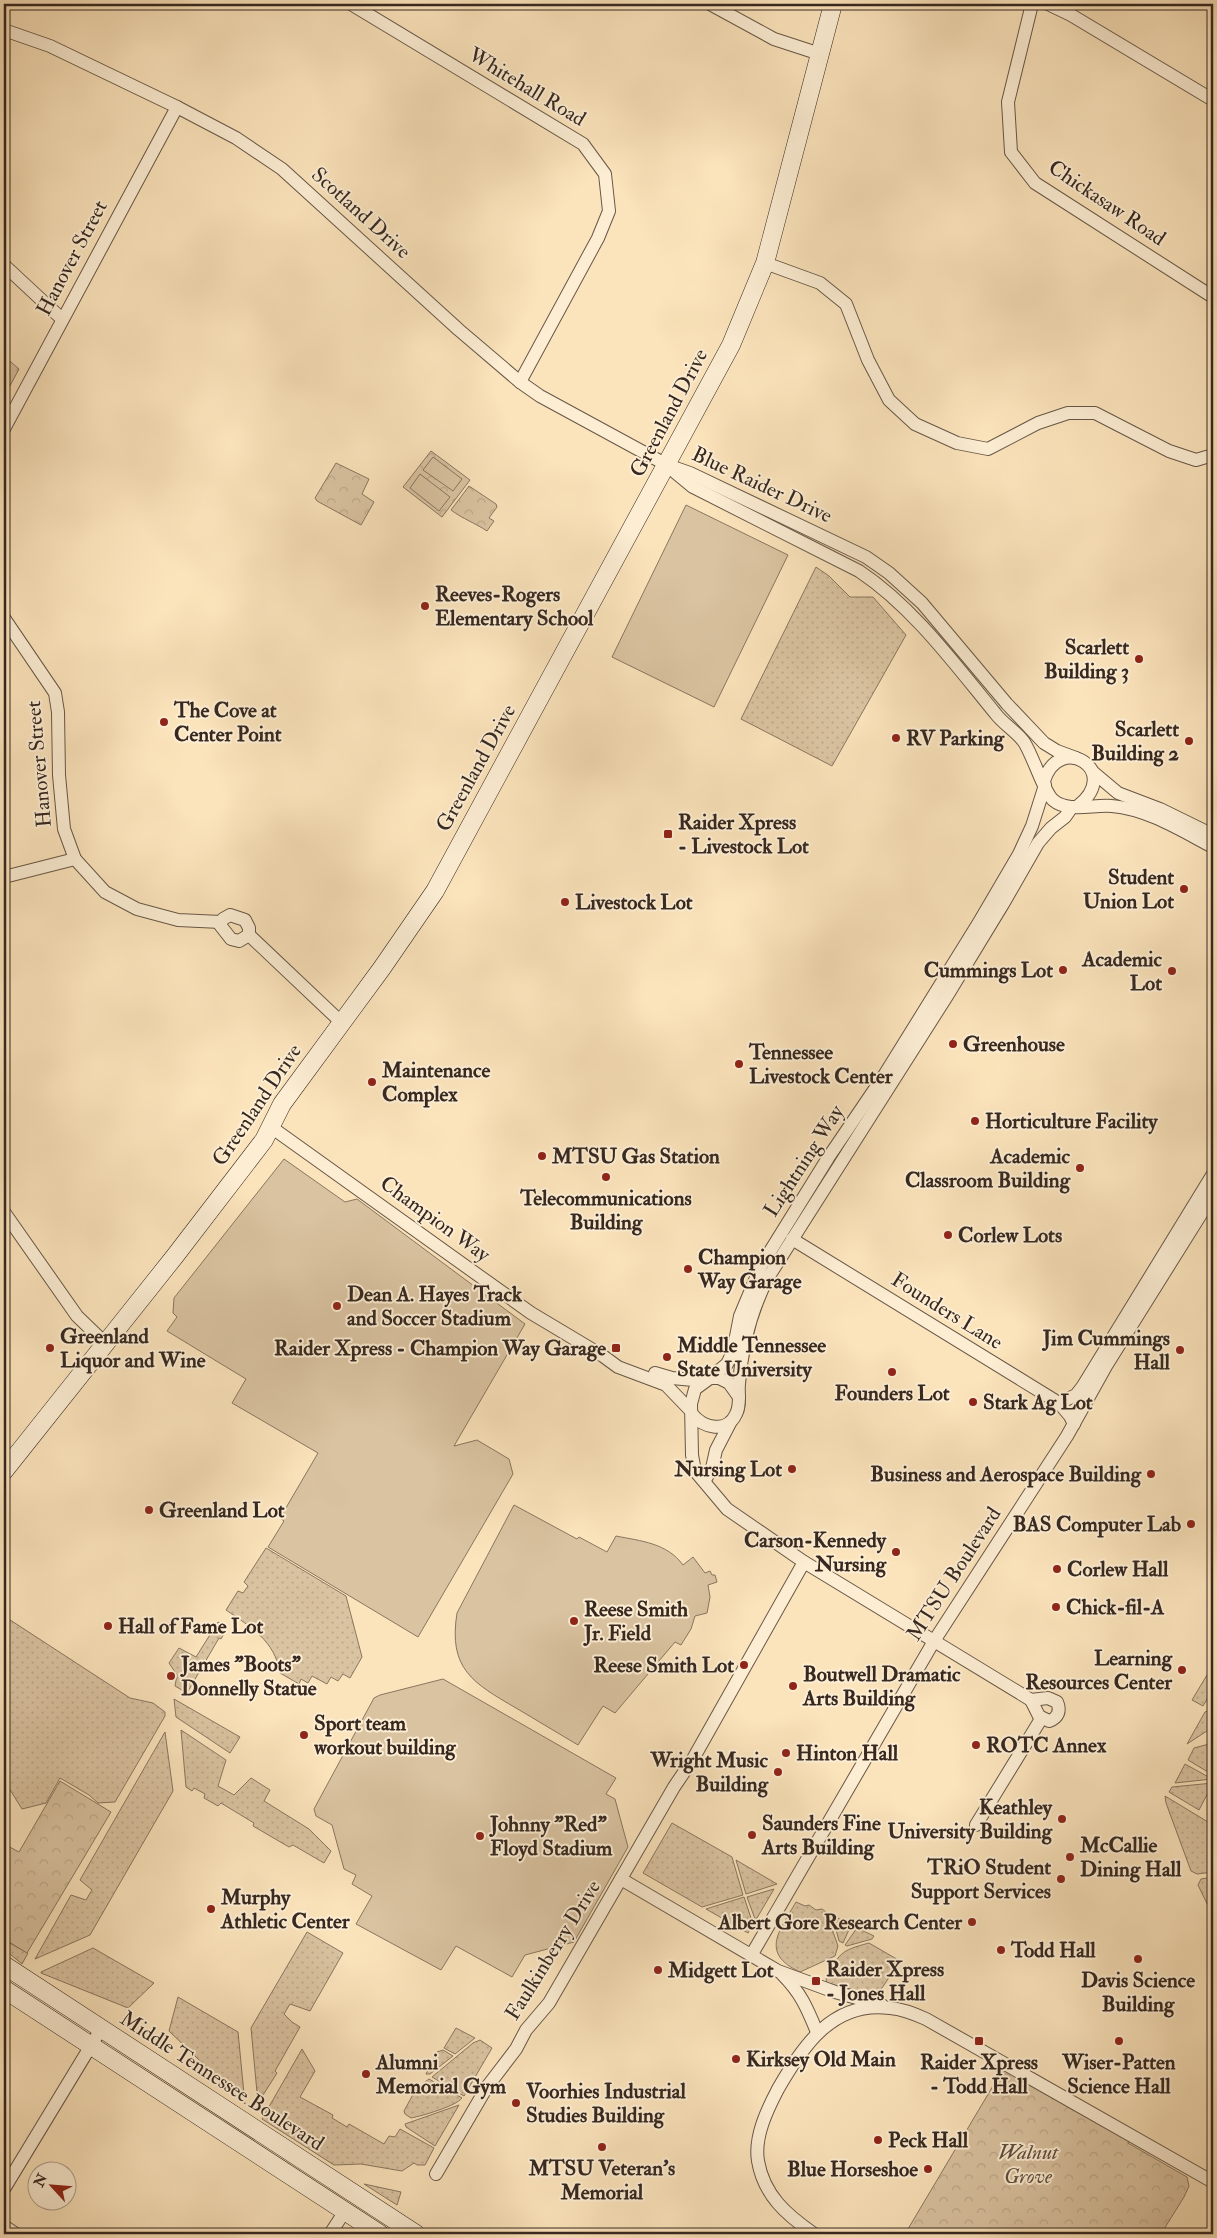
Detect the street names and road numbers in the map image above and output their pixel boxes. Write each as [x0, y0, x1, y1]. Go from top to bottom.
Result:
street label: Whitehall Road [462, 41, 591, 133]
street label: Chickasaw Road [1043, 154, 1171, 253]
street label: Scotland Drive [306, 161, 416, 265]
street label: Hanover Street [30, 195, 114, 320]
street label: Greenland Drive [624, 344, 714, 482]
street label: Blue Raider Drive [688, 441, 837, 529]
street label: Hanover Street [20, 699, 58, 828]
street label: Greenland Drive [430, 699, 522, 836]
street label: Greenland Drive [206, 1039, 308, 1171]
street label: Lightning Way [758, 1099, 851, 1222]
street label: Champion Way [375, 1170, 496, 1269]
street label: Founders Lane [886, 1266, 1008, 1356]
street label: MTSU Boulevard [901, 1501, 1008, 1646]
street label: Faulkinberry Drive [499, 1875, 607, 2025]
street label: Middle Tennessee Boulevard [115, 2005, 330, 2157]

